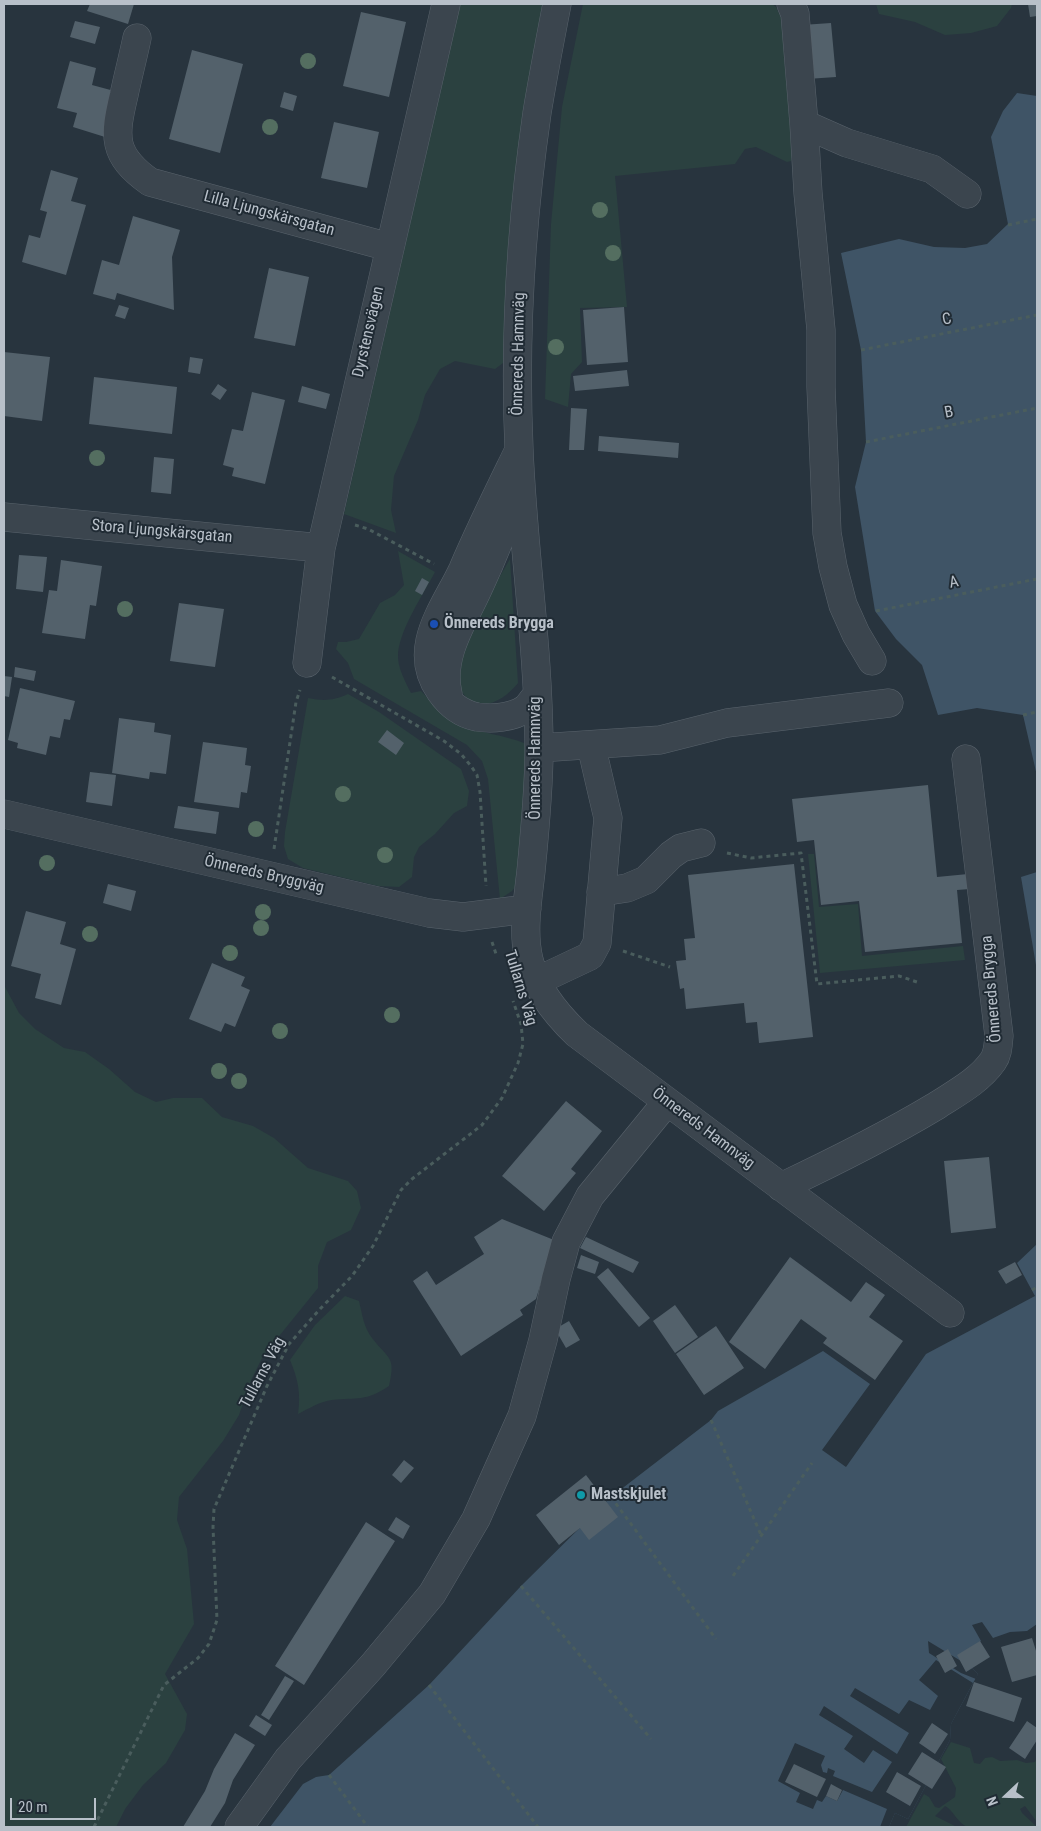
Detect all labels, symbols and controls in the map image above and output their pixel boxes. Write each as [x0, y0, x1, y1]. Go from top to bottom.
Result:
street label: Lilla Ljungskärsgatan [202, 187, 336, 241]
street label: Dyrstensvägen [349, 285, 389, 379]
street label: Önnereds Hamnväg [508, 292, 530, 416]
street label: C [941, 310, 953, 330]
street label: B [943, 403, 955, 423]
street label: Stora Ljungskärsgatan [91, 516, 233, 548]
street label: A [948, 573, 960, 593]
place label: Önnereds Brygga [444, 614, 554, 634]
marker: Önnereds Brygga [428, 618, 440, 630]
street label: Önnereds Hamnväg [526, 696, 546, 820]
street label: Önnereds Bryggväg [202, 852, 326, 898]
street label: Önnereds Brygga [978, 935, 1006, 1043]
street label: Tullarns Väg [499, 948, 541, 1028]
street label: Önnereds Hamnväg [648, 1084, 758, 1174]
street label: Tullarns Väg [236, 1334, 290, 1412]
place label: Mastskjulet [591, 1485, 666, 1505]
marker: Mastskjulet [575, 1489, 587, 1501]
north arrow [981, 1771, 1031, 1821]
scale bar [12, 1788, 99, 1820]
text: N [983, 1795, 1001, 1808]
text: 20 m [18, 1798, 48, 1816]

